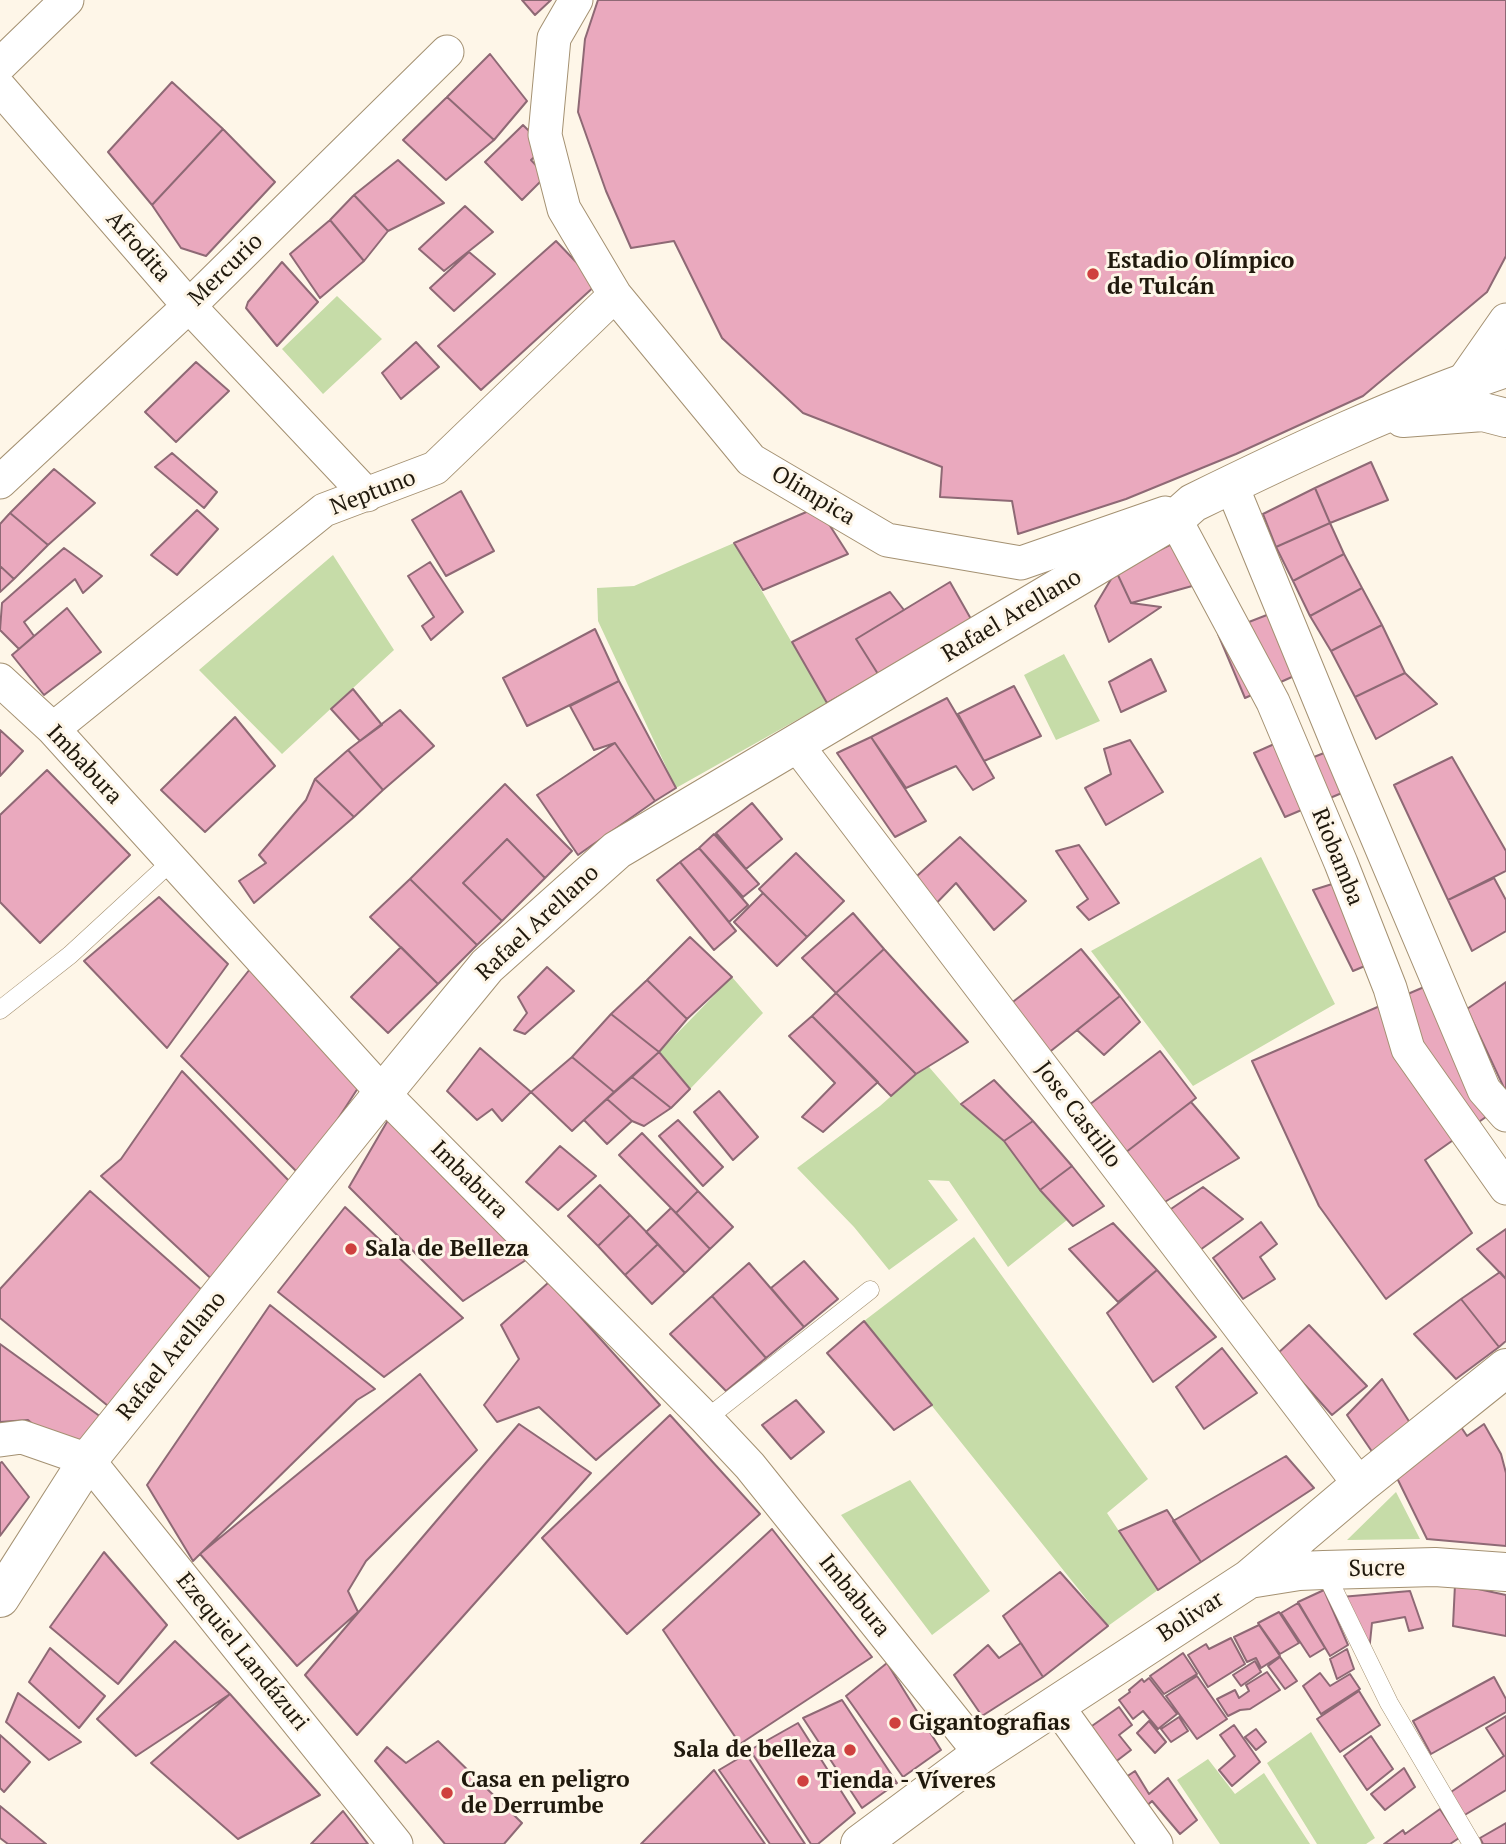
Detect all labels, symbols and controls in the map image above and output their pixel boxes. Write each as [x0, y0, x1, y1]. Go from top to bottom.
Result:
street label: Afrodita [100, 206, 176, 288]
street label: Mercurio [183, 228, 269, 312]
place label: Estadio Olímpico de Tulcán [1107, 247, 1295, 301]
marker: Estadio Olímpico de Tulcán [1085, 266, 1101, 282]
street label: Olimpica [766, 460, 860, 532]
street label: Neptuno [326, 464, 420, 522]
street label: Rafael Arellano [937, 564, 1087, 668]
street label: Imbabura [40, 720, 128, 810]
street label: Riobamba [1305, 804, 1369, 910]
street label: Rafael Arellano [471, 859, 605, 987]
street label: Jose Castillo [1029, 1056, 1127, 1174]
street label: Imbabura [424, 1135, 514, 1225]
place label: Sala de Belleza [365, 1235, 529, 1263]
marker: Sala de Belleza [343, 1241, 359, 1257]
street label: Rafael Arellano [112, 1286, 232, 1426]
street label: Imbabura [812, 1549, 896, 1643]
street label: Sucre [1348, 1555, 1406, 1583]
street label: Ezequiel Landázuri [170, 1567, 314, 1737]
street label: Bolivar [1153, 1586, 1229, 1648]
place label: Gigantografias [909, 1709, 1070, 1737]
marker: Gigantografias [887, 1715, 903, 1731]
place label: Sala de belleza [673, 1736, 836, 1764]
marker: Sala de belleza [842, 1742, 858, 1758]
place label: Casa en peligro de Derrumbe [461, 1766, 630, 1820]
place label: Tienda - Víveres [817, 1767, 996, 1795]
marker: Tienda - Víveres [795, 1773, 811, 1789]
marker: Casa en peligro de Derrumbe [439, 1785, 455, 1801]

